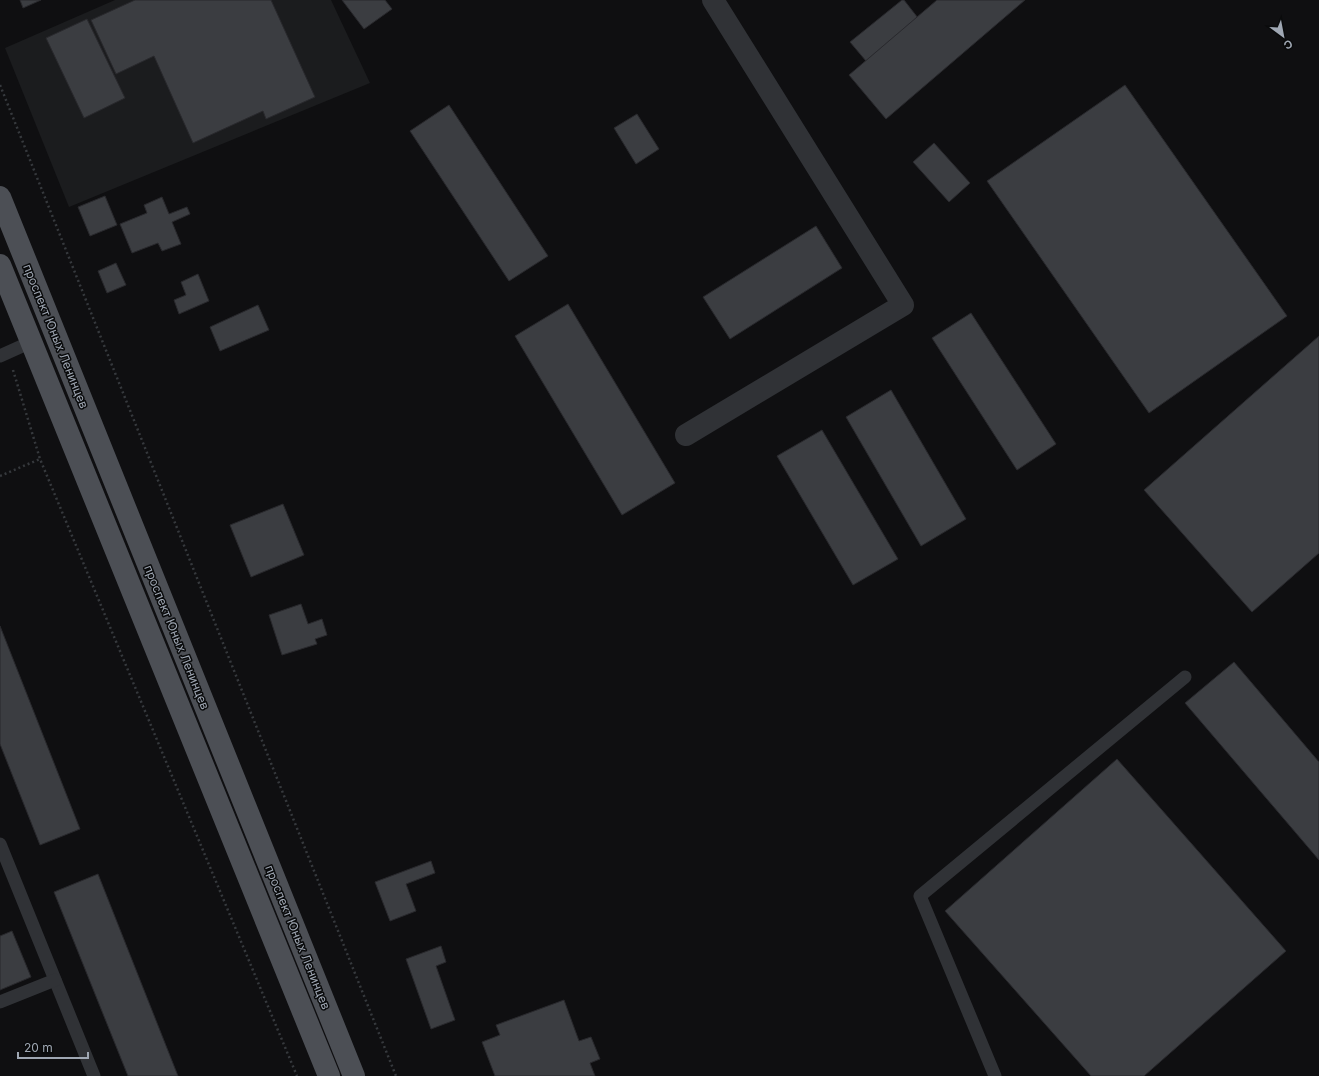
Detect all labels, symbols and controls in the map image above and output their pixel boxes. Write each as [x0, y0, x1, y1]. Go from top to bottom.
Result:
north arrow [1263, 16, 1303, 56]
text: С [1281, 36, 1295, 53]
street label: проспект Юных Ленинцев [20, 262, 92, 410]
street label: проспект Юных Ленинцев [141, 563, 213, 711]
street label: проспект Юных Ленинцев [262, 863, 334, 1011]
scale bar [18, 1034, 88, 1060]
text: 20 m [24, 1040, 53, 1055]

